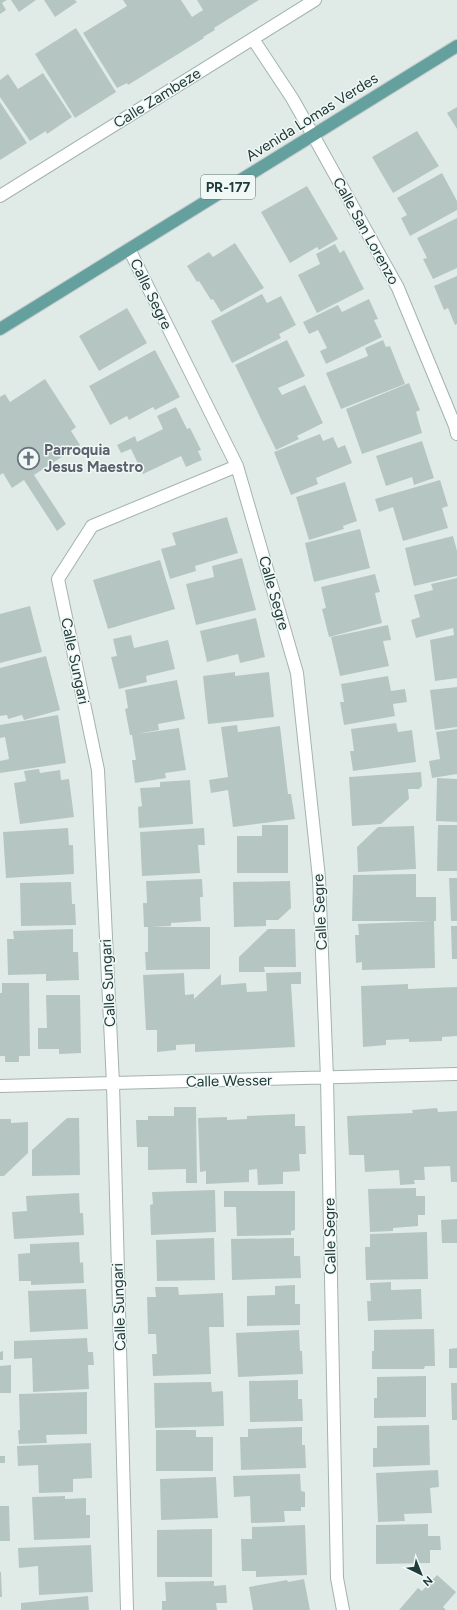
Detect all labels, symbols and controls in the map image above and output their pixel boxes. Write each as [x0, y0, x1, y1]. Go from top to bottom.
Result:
street label: Calle Zambeze [110, 64, 204, 132]
street label: Avenida Lomas Verdes [243, 69, 381, 165]
street label: Calle San Lorenzo [329, 174, 403, 288]
road number: PR-177 [201, 175, 255, 199]
street label: Calle Segre [126, 256, 176, 332]
place label: Parroquia Jesus Maestro [44, 441, 144, 476]
church icon: Parroquia Jesus Maestro [16, 446, 42, 472]
street label: Calle Segre [255, 554, 293, 632]
street label: Calle Sungari [57, 616, 93, 706]
street label: Calle Segre [309, 873, 331, 951]
street label: Calle Sungari [97, 939, 119, 1027]
street label: Calle Wesser [186, 1071, 272, 1091]
street label: Calle Segre [320, 1198, 340, 1274]
street label: Calle Sungari [108, 1263, 130, 1351]
north arrow [401, 1554, 441, 1594]
text: N [420, 1573, 435, 1589]

